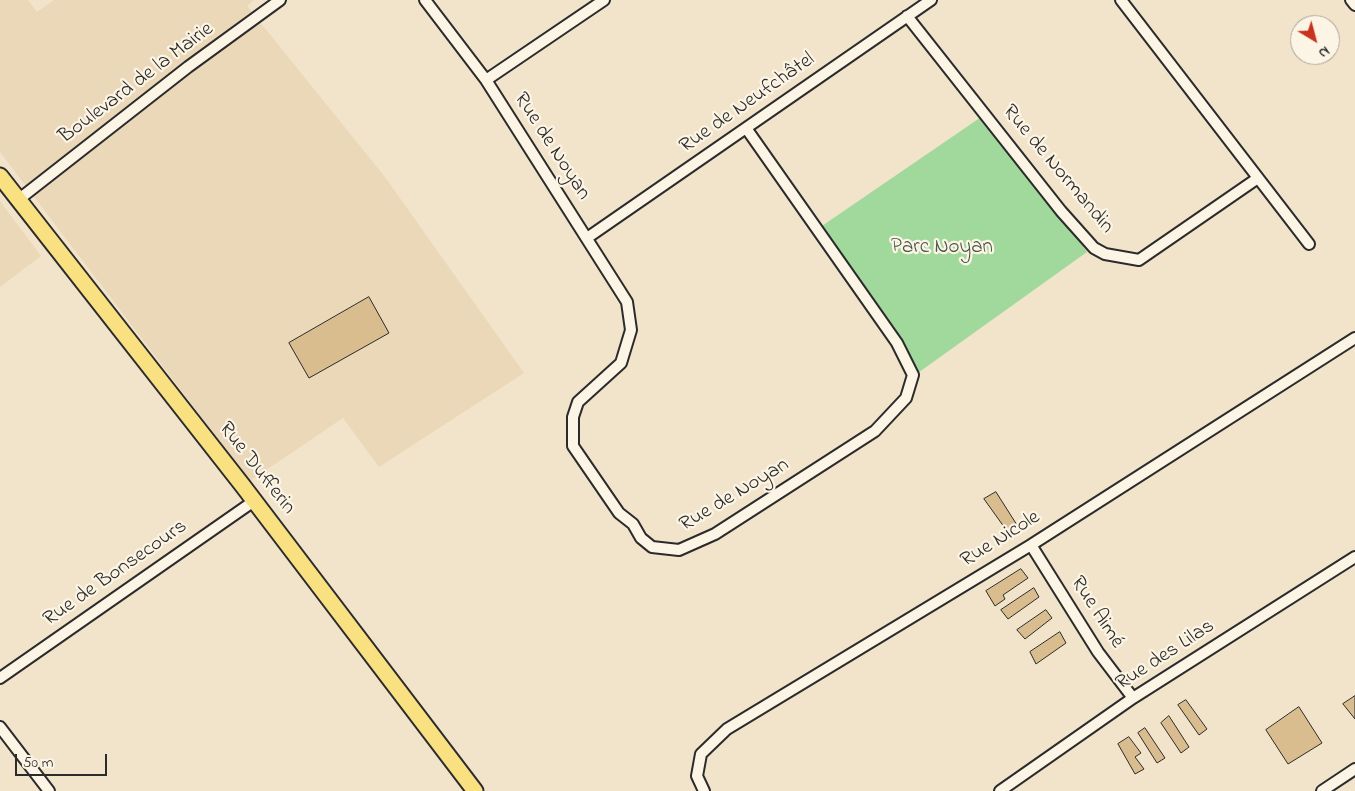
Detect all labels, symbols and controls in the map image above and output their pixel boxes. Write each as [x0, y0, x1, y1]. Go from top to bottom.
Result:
north arrow [1290, 15, 1340, 65]
street label: Boulevard de la Mairie [55, 18, 219, 150]
text: N [1314, 40, 1334, 63]
street label: Rue de Neufchâtel [676, 48, 820, 160]
street label: Rue de Noyan [507, 88, 595, 206]
street label: Rue de Normandin [996, 101, 1118, 239]
park label: Parc Noyan [891, 236, 993, 262]
street label: Rue Dufferin [212, 418, 300, 520]
street label: Rue de Noyan [676, 453, 794, 539]
street label: Rue Nicole [957, 506, 1045, 574]
street label: Rue de Bonsecours [39, 515, 193, 633]
street label: Rue Aimé [1063, 572, 1129, 654]
street label: Rue des Lilas [1112, 615, 1220, 697]
scale bar [18, 744, 110, 776]
text: 50 m [23, 752, 53, 774]

